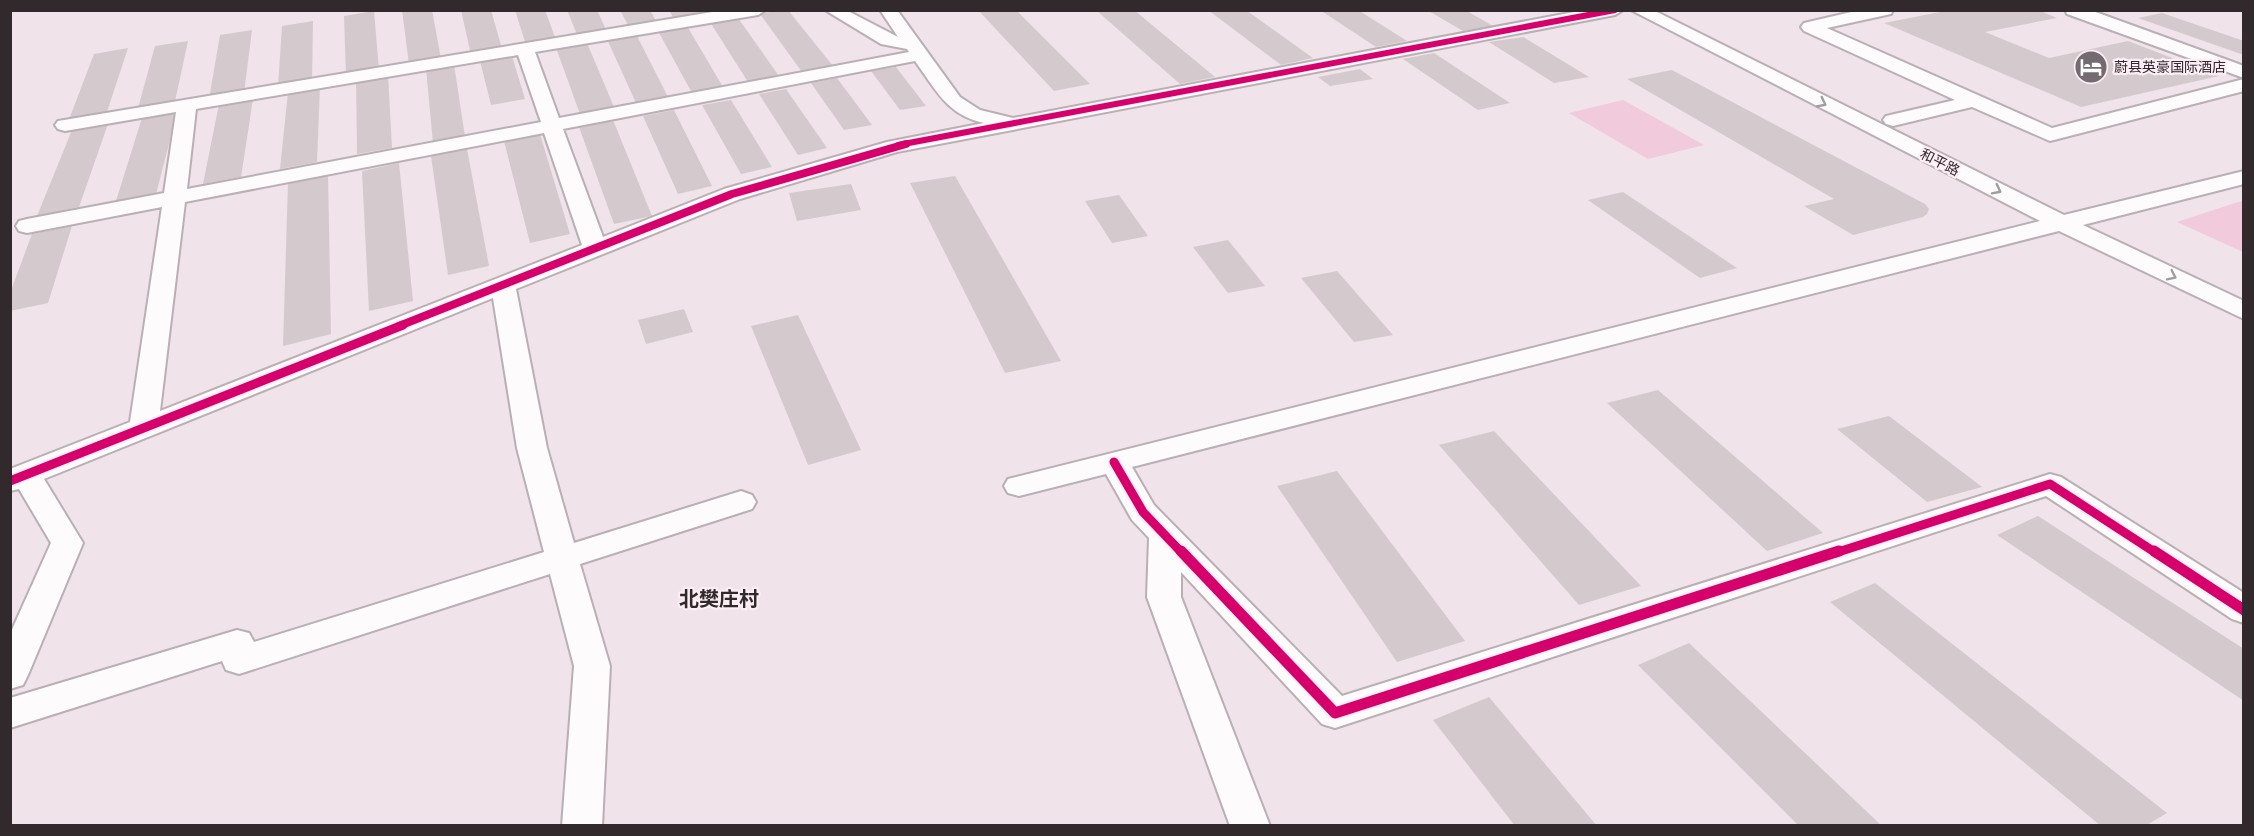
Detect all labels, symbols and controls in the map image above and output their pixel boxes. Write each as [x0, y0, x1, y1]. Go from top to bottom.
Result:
hotel icon: 蔚县英豪国际酒店 [2073, 49, 2109, 85]
place label: 蔚县英豪国际酒店 [2114, 60, 2226, 75]
one-way arrow [1816, 95, 1827, 107]
street label: 和平路 [1918, 146, 1962, 179]
one-way arrow [1990, 183, 2001, 195]
one-way arrow [2165, 269, 2176, 281]
district label: 北樊庄村 [679, 588, 759, 610]

